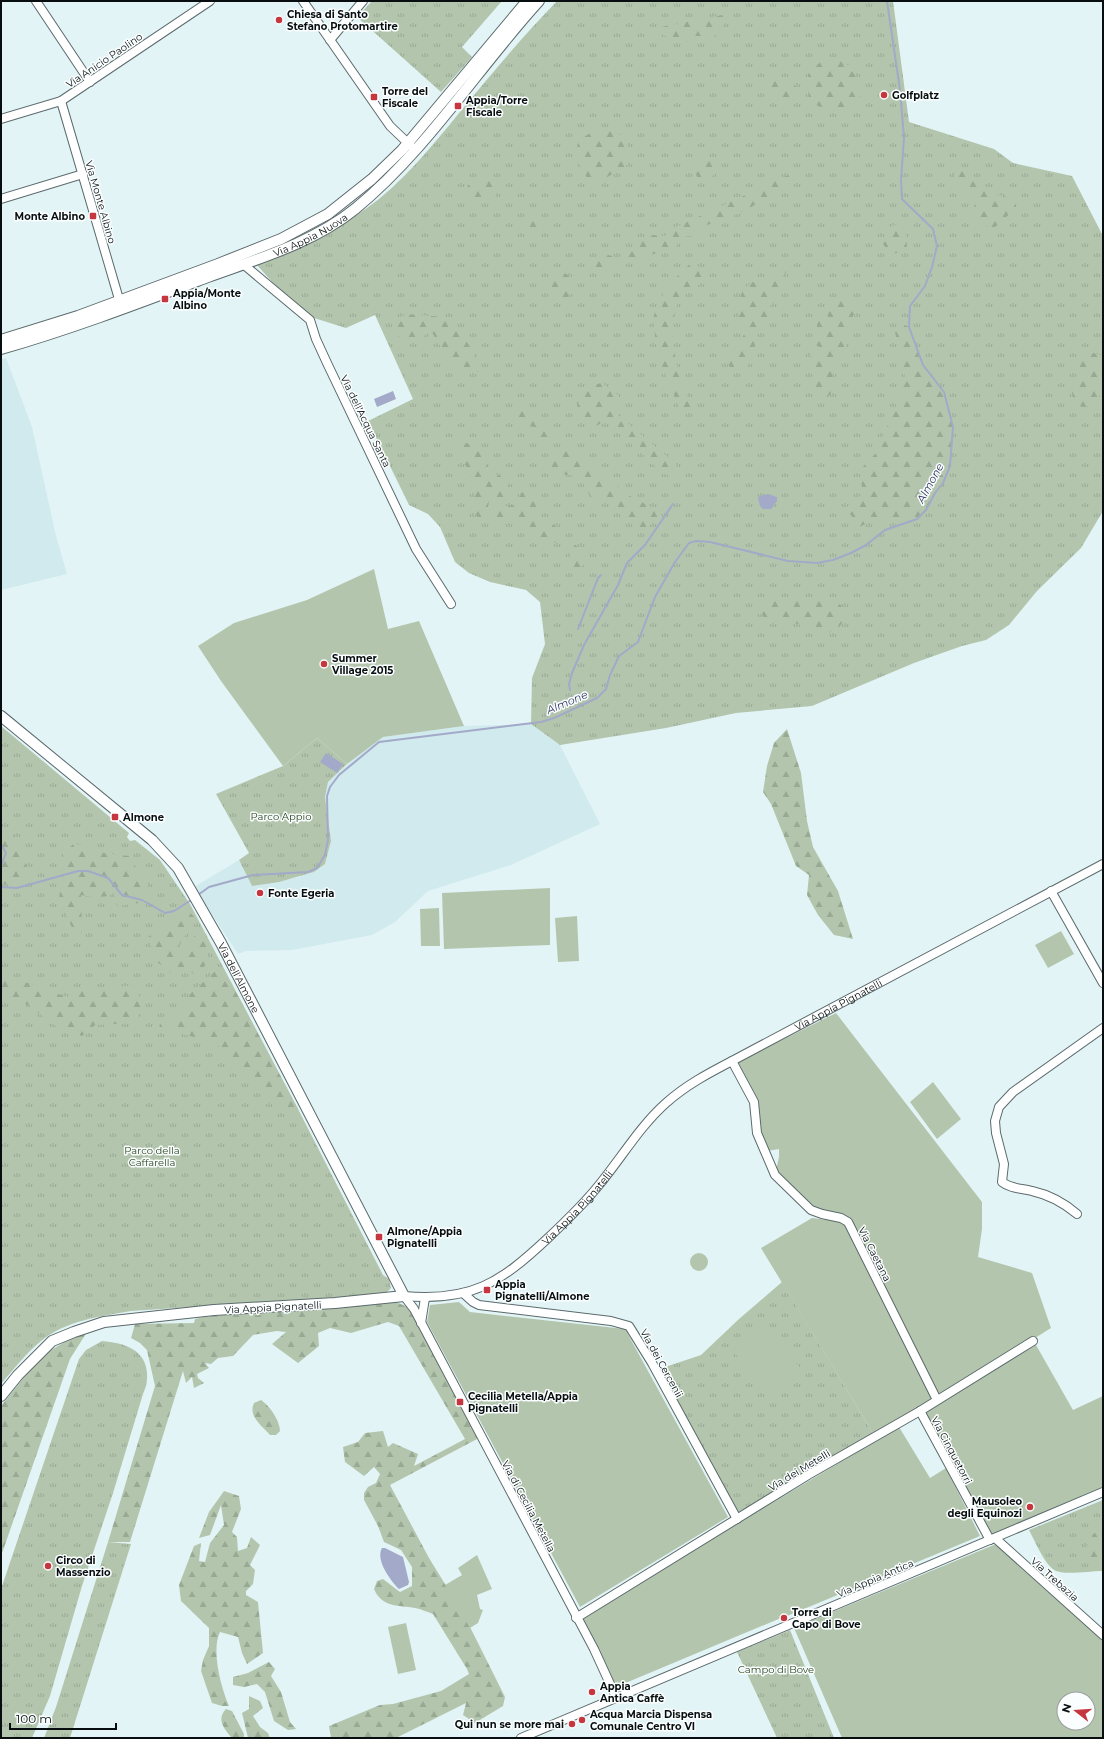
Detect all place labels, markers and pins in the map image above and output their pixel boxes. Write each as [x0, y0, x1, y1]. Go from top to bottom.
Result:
place label: Chiesa di Santo Stefano Protomartire [287, 8, 398, 33]
marker: Chiesa di Santo Stefano Protomartire [274, 15, 284, 25]
place label: Torre del Fiscale [382, 85, 428, 110]
place label: Golfplatz [892, 89, 940, 102]
marker: Golfplatz [879, 90, 889, 100]
marker: Torre del Fiscale [369, 92, 379, 102]
place label: Appia/Torre Fiscale [465, 94, 528, 119]
marker: Appia/Torre Fiscale [453, 101, 463, 111]
place label: Monte Albino [15, 210, 85, 223]
marker: Monte Albino [88, 211, 98, 221]
place label: Appia/Monte Albino [172, 287, 241, 312]
marker: Appia/Monte Albino [160, 294, 170, 304]
place label: Summer Village 2015 [331, 652, 393, 677]
marker: Summer Village 2015 [319, 659, 329, 669]
place label: Almone [122, 811, 164, 824]
marker: Almone [110, 812, 120, 822]
place label: Fonte Egeria [268, 887, 334, 900]
marker: Fonte Egeria [255, 888, 265, 898]
place label: Almone/Appia Pignatelli [386, 1225, 462, 1250]
marker: Almone/Appia Pignatelli [374, 1232, 384, 1242]
place label: Appia Pignatelli/Almone [494, 1278, 589, 1303]
marker: Appia Pignatelli/Almone [482, 1285, 492, 1295]
place label: Cecilia Metella/Appia Pignatelli [468, 1390, 578, 1415]
marker: Cecilia Metella/Appia Pignatelli [455, 1397, 465, 1407]
place label: Mausoleo degli Equinozi [948, 1495, 1022, 1520]
marker: Mausoleo degli Equinozi [1025, 1502, 1035, 1512]
place label: Circo di Massenzio [56, 1554, 111, 1579]
marker: Circo di Massenzio [43, 1561, 53, 1571]
place label: Torre di Capo di Bove [792, 1606, 861, 1631]
marker: Torre di Capo di Bove [779, 1613, 789, 1623]
place label: Appia Antica Caffè [599, 1680, 664, 1705]
marker: Appia Antica Caffè [587, 1687, 597, 1697]
place label: Acqua Marcia Dispensa Comunale Centro VI [589, 1708, 712, 1733]
marker: Acqua Marcia Dispensa Comunale Centro VI [577, 1715, 587, 1725]
place label: Qui nun se more mai [455, 1718, 564, 1731]
marker: Qui nun se more mai [567, 1719, 577, 1729]

